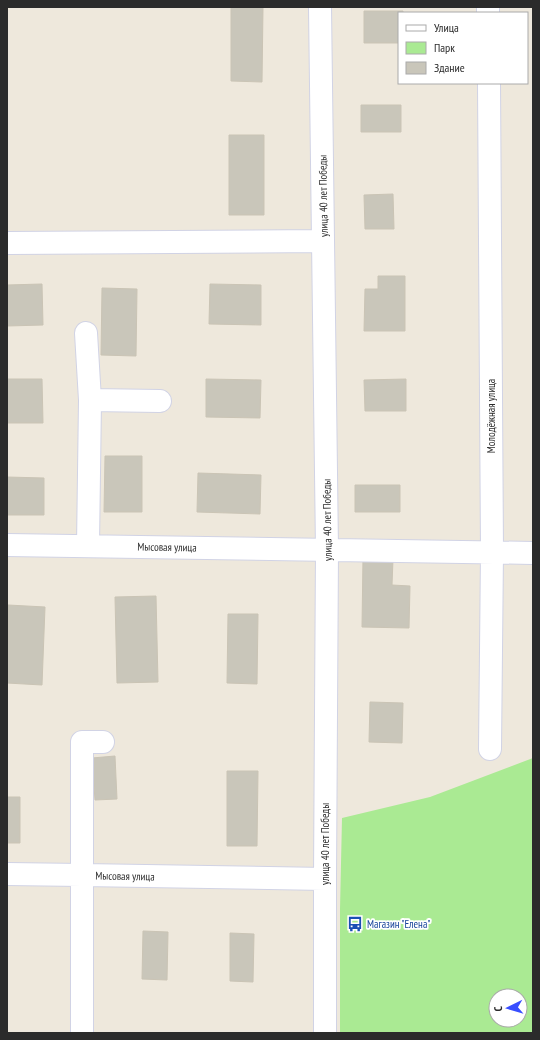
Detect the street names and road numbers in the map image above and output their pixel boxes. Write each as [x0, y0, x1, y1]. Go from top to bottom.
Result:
street label: улица 40 лет Победы [315, 155, 331, 237]
street label: Молодёжная улица [484, 379, 498, 453]
street label: улица 40 лет Победы [319, 479, 335, 561]
street label: Мысовая улица [137, 539, 197, 555]
street label: улица 40 лет Победы [318, 803, 332, 885]
street label: Мысовая улица [95, 868, 155, 884]

